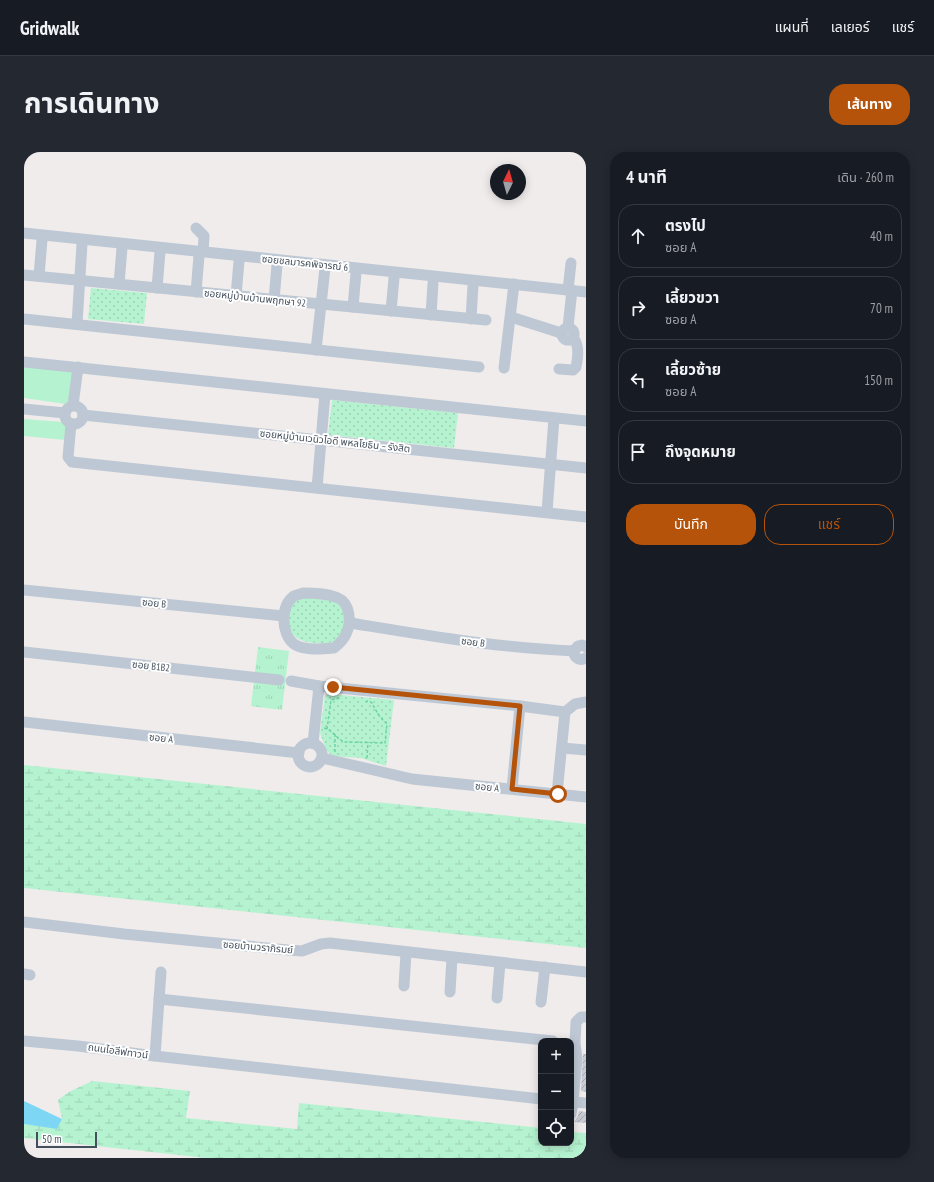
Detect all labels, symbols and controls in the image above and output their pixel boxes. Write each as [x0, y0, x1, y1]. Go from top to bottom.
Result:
text: Gridwalk [20, 16, 79, 40]
text: แผนที่ [775, 18, 809, 36]
text: เลเยอร์ [831, 18, 870, 36]
text: แชร์ [892, 18, 914, 36]
text: การเดินทาง [24, 84, 159, 121]
button: เส้นทาง [829, 84, 910, 125]
north arrow [490, 164, 526, 200]
text: 4 นาที [626, 166, 667, 188]
text: เดิน · 260 m [837, 169, 894, 186]
text: ตรงไป [665, 216, 706, 235]
icon: ahead [627, 225, 649, 247]
text: 40 m [870, 228, 893, 245]
text: ซอย A [665, 239, 696, 256]
street label: ซอยชลมารคพิจารณ์ 6 [261, 252, 349, 274]
street label: ซอยหมู่บ้านบ้านพฤกษา 92 [203, 286, 307, 310]
text: เลี้ยวขวา [665, 288, 719, 307]
icon: right [627, 297, 649, 319]
text: 70 m [870, 300, 893, 317]
text: ซอย A [665, 311, 696, 328]
text: เลี้ยวซ้าย [665, 360, 721, 379]
icon: left [627, 369, 649, 391]
text: 150 m [864, 372, 893, 389]
text: ซอย A [665, 383, 696, 400]
street label: ซอยหมู่บ้านเวนิวไอดี พหลโยธิน – รังสิต [259, 427, 411, 455]
icon: arrive [627, 441, 649, 463]
text: ถึงจุดหมาย [665, 442, 736, 461]
button: บันทึก [626, 504, 756, 545]
button: แชร์ [764, 504, 894, 545]
street label: ซอย B [141, 595, 167, 611]
street label: ซอย B [460, 634, 486, 650]
street label: ซอย B1B2 [132, 658, 170, 674]
route end [324, 678, 342, 696]
street label: ซอย A [148, 730, 174, 746]
street label: ซอย A [474, 779, 500, 795]
route start [549, 785, 567, 803]
street label: ซอยบ้านวราภิรมย์ [222, 937, 294, 957]
map controls [538, 1038, 574, 1146]
button: + [538, 1038, 574, 1074]
street label: ถนนไอลีฟทาวน์ [87, 1040, 149, 1062]
button: − [538, 1074, 574, 1110]
button: locate [538, 1110, 574, 1146]
scale bar [36, 1130, 97, 1149]
text: 50 m [42, 1132, 61, 1146]

